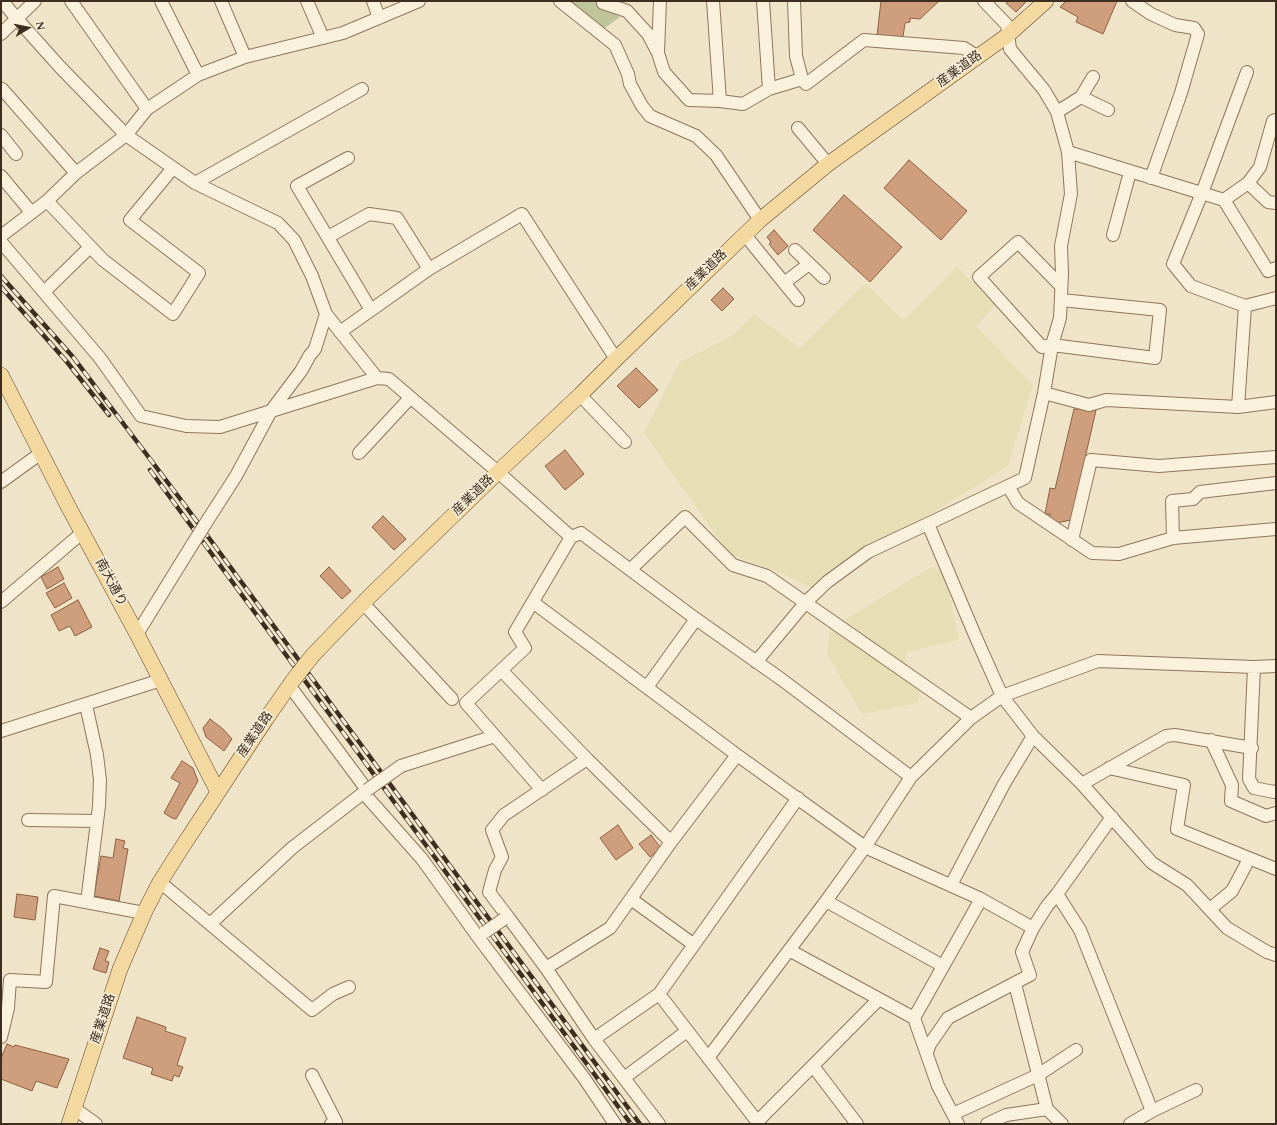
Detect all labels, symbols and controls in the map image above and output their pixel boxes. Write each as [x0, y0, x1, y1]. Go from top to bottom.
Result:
north arrow [8, 8, 48, 48]
text: N [31, 20, 49, 32]
street label: 産業道路 [934, 48, 986, 92]
street label: 産業道路 [683, 247, 731, 295]
street label: 産業道路 [450, 472, 498, 520]
street label: 南大通り [91, 556, 129, 610]
street label: 産業道路 [235, 709, 277, 761]
street label: 産業道路 [89, 992, 119, 1046]

